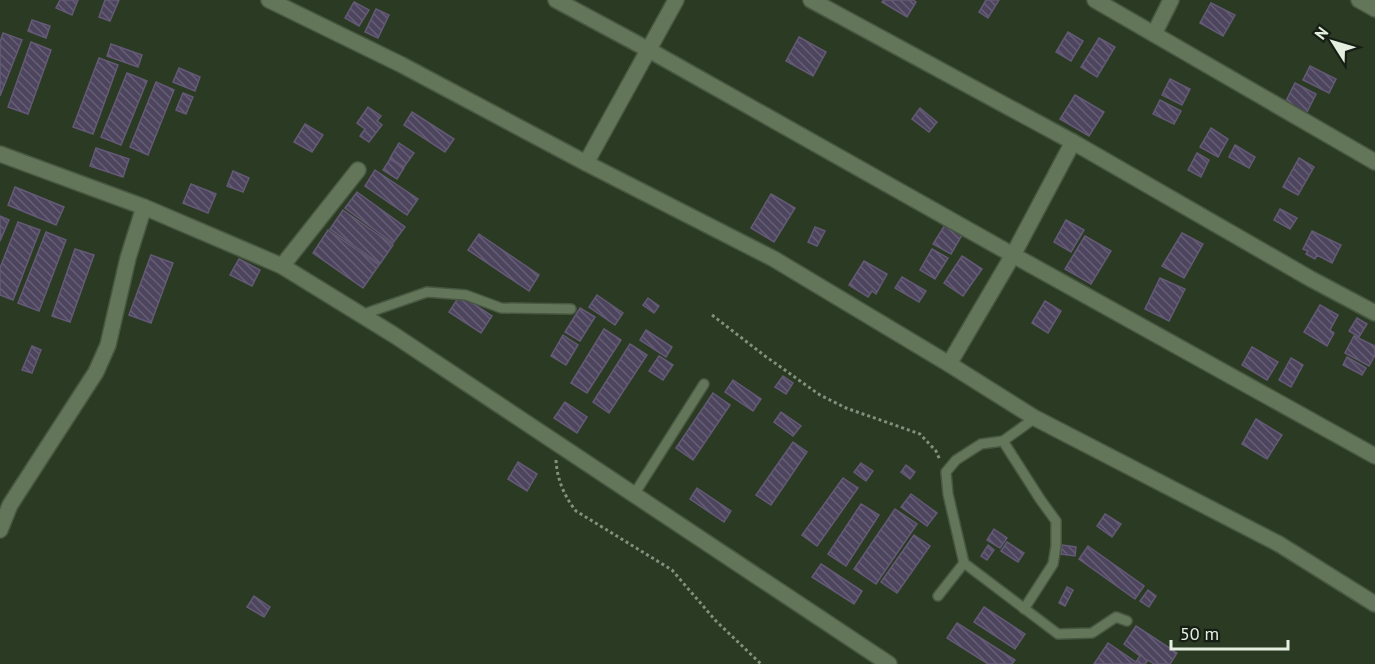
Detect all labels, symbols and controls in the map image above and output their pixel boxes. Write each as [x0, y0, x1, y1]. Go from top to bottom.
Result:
north arrow [1303, 12, 1363, 72]
text: N [1310, 23, 1332, 43]
scale bar [1171, 613, 1288, 651]
text: 50 m [1180, 622, 1219, 645]

